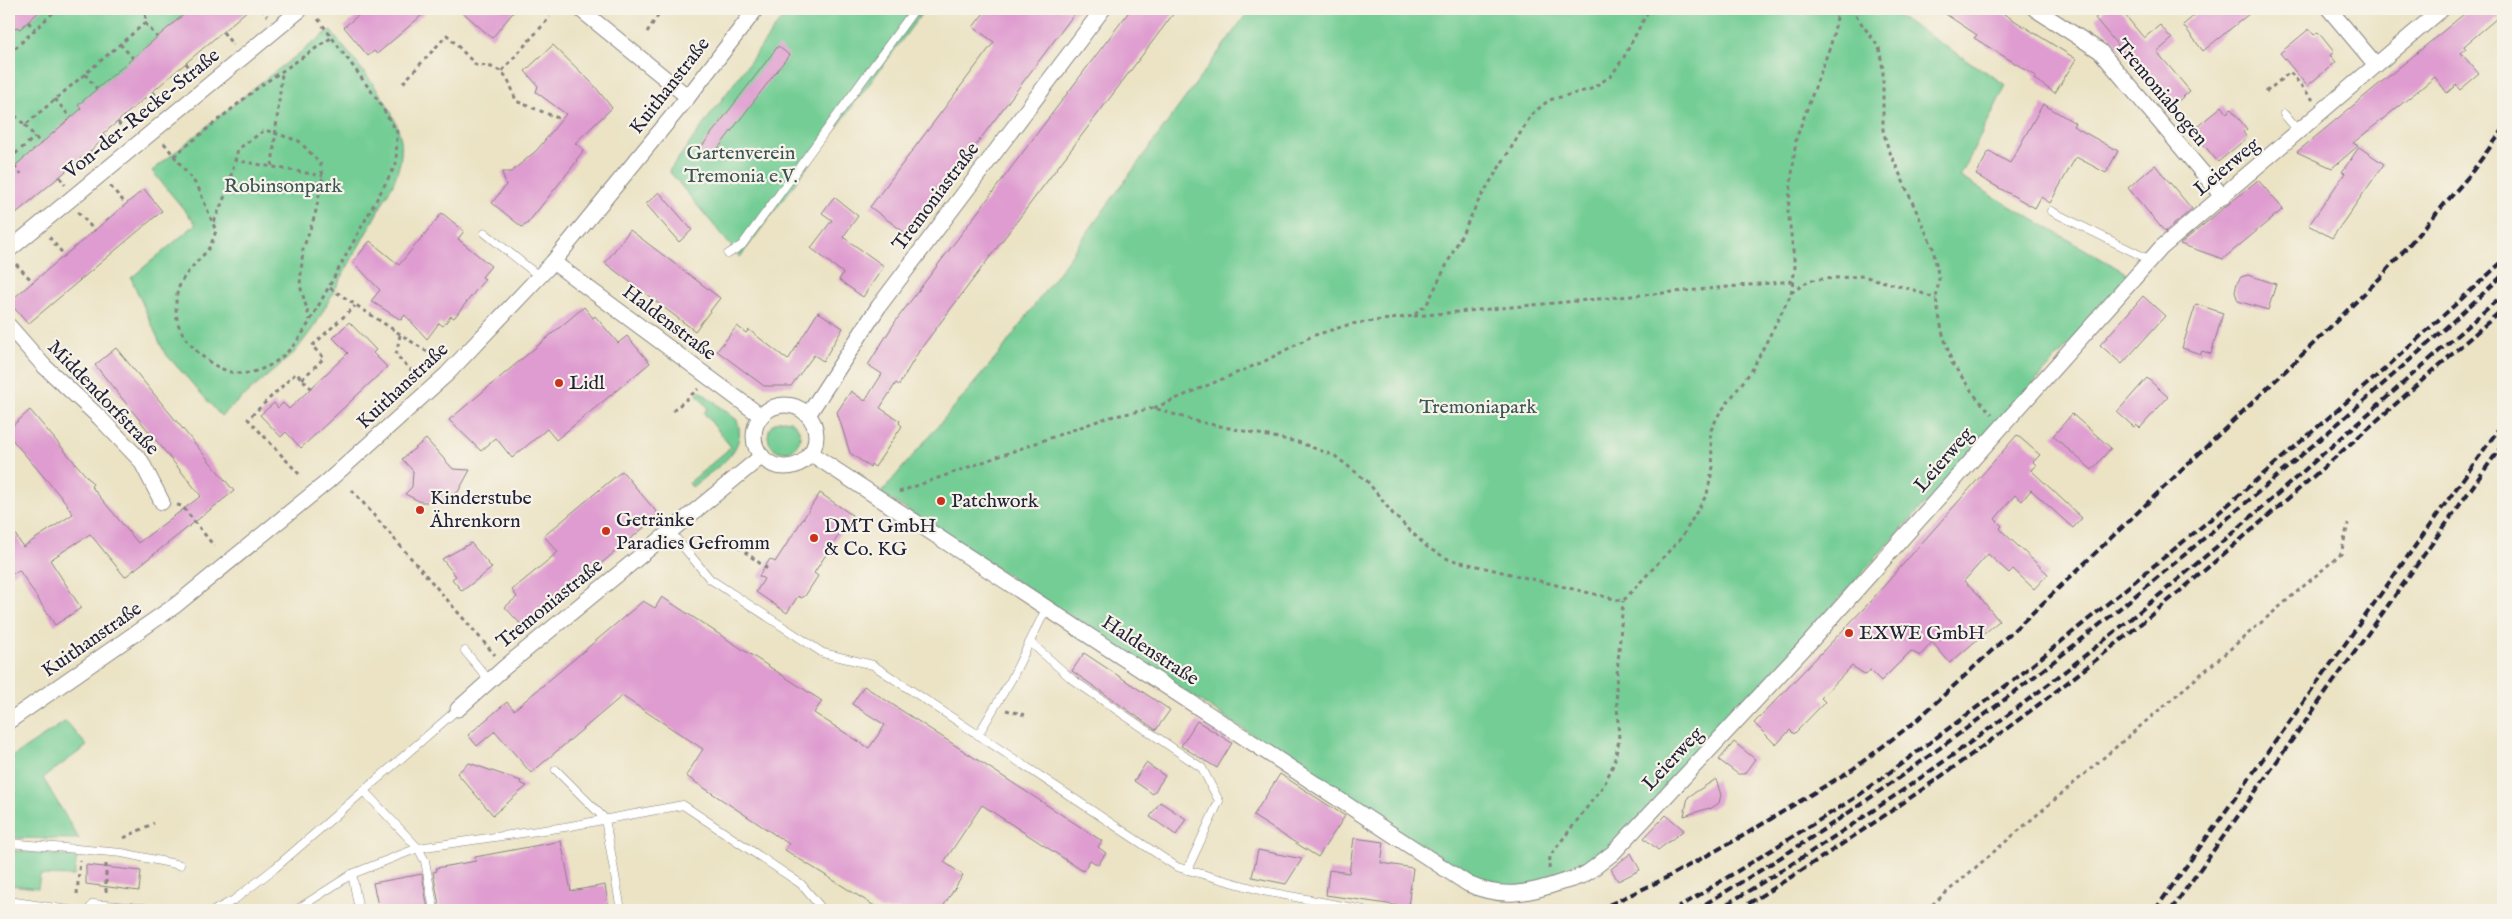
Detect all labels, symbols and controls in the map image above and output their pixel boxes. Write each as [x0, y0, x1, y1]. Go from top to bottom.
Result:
street label: Kuithanstraße [624, 33, 716, 139]
street label: Tremoniabogen [2109, 34, 2213, 152]
street label: Von-der-Recke-Straße [58, 43, 225, 185]
street label: Leierweg [2189, 131, 2266, 202]
street label: Tremoniastraße [887, 138, 985, 256]
park label: Gartenverein Tremonia e.V. [684, 141, 798, 189]
park label: Robinsonpark [224, 174, 342, 199]
street label: Haldenstraße [617, 280, 721, 366]
street label: Middendorfstraße [42, 335, 164, 461]
street label: Kuithanstraße [352, 337, 454, 435]
place label: Lidl [569, 371, 605, 396]
marker: Lidl [553, 377, 565, 389]
park label: Tremoniapark [1419, 395, 1537, 420]
street label: Leierweg [1909, 421, 1980, 498]
place label: Kinderstube Ährenkorn [429, 486, 532, 534]
place label: Patchwork [951, 489, 1039, 514]
marker: Patchwork [935, 495, 947, 507]
marker: Kinderstube Ährenkorn [414, 504, 426, 516]
place label: Getränke Paradies Gefromm [616, 508, 770, 556]
place label: DMT GmbH & Co. KG [824, 514, 936, 562]
marker: Getränke Paradies Gefromm [600, 525, 612, 537]
marker: DMT GmbH & Co. KG [808, 532, 820, 544]
street label: Tremoniastraße [492, 553, 608, 655]
street label: Kuithanstraße [37, 596, 147, 684]
street label: Haldenstraße [1097, 610, 1203, 692]
place label: EXWE GmbH [1859, 621, 1985, 646]
marker: EXWE GmbH [1843, 627, 1855, 639]
street label: Leierweg [1637, 721, 1710, 796]

